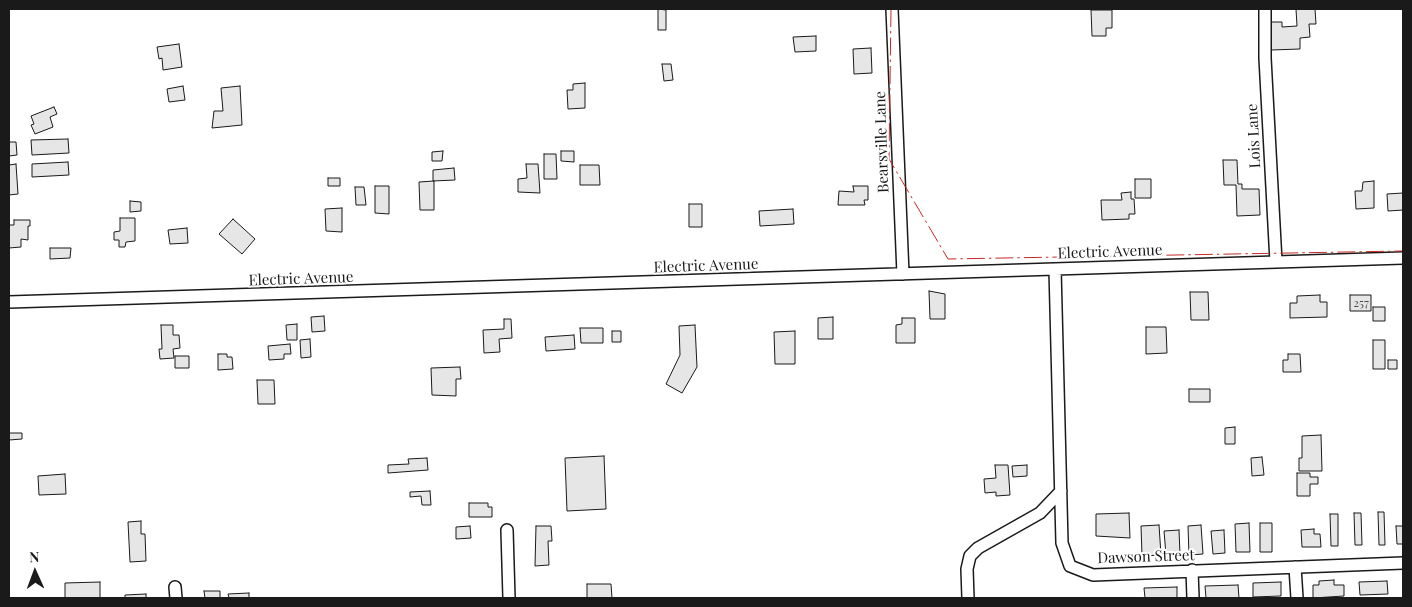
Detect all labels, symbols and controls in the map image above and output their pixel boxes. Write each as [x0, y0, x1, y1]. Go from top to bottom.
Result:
street label: Bearsville Lane [871, 91, 893, 193]
street label: Lois Lane [1243, 103, 1265, 169]
street label: Electric Avenue [1057, 241, 1163, 263]
street label: Electric Avenue [653, 255, 759, 277]
street label: Electric Avenue [248, 268, 354, 290]
house number: 257 [1353, 296, 1369, 310]
street label: Dawson Street [1097, 546, 1195, 568]
north arrow [10, 547, 60, 597]
text: N [29, 547, 40, 566]

